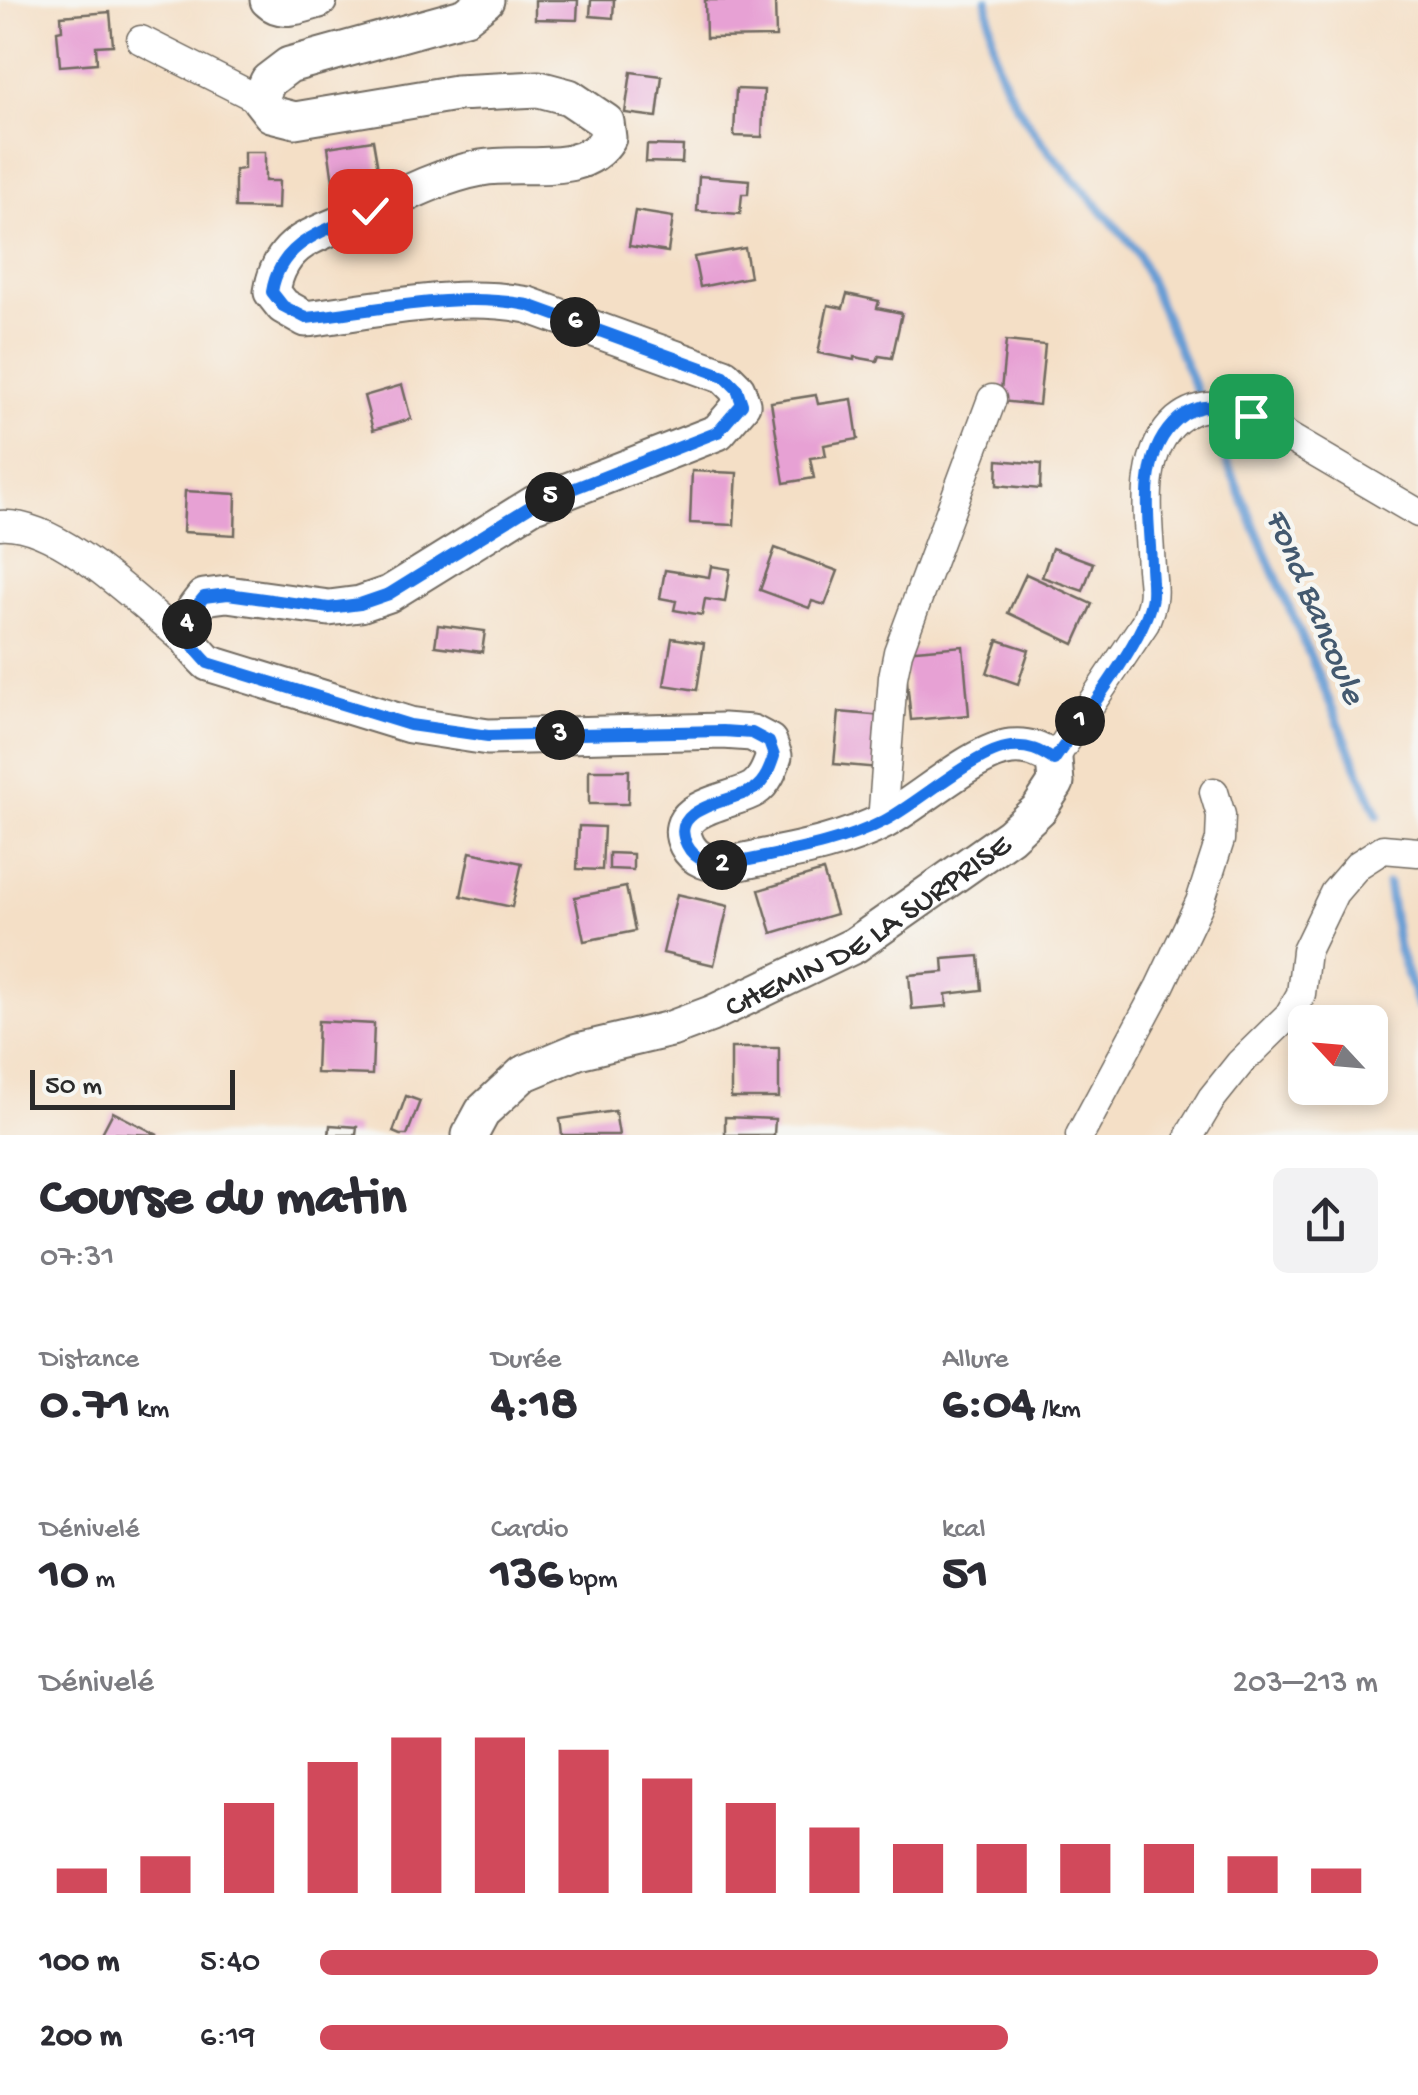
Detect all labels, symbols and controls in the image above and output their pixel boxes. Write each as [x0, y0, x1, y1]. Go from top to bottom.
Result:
pin [328, 169, 413, 254]
icon: check [343, 184, 398, 239]
pin: 6 [550, 297, 600, 347]
text: 6 [568, 305, 582, 338]
pin [1209, 374, 1294, 459]
icon: arrive [1224, 389, 1279, 444]
pin: 5 [525, 472, 575, 522]
text: 5 [543, 480, 557, 513]
water label: Fond Bancoule [1253, 504, 1373, 713]
pin: 4 [162, 599, 212, 649]
text: 4 [180, 607, 194, 640]
pin: 1 [1055, 696, 1105, 746]
text: 1 [1074, 704, 1086, 737]
pin: 3 [535, 710, 585, 760]
text: 3 [553, 718, 567, 751]
street label: CHEMIN DE LA SURPRISE [720, 827, 1020, 1028]
pin: 2 [697, 840, 747, 890]
text: 2 [715, 848, 729, 881]
north arrow [1288, 1005, 1388, 1105]
map controls [1288, 1005, 1388, 1105]
scale bar [30, 1065, 235, 1110]
text: 50 m [45, 1071, 102, 1104]
button: share [1273, 1168, 1378, 1273]
text: Course du matin [40, 1169, 406, 1233]
text: 07:31 [40, 1239, 114, 1277]
text: Distance [40, 1344, 139, 1377]
text: Durée [491, 1344, 561, 1377]
text: Allure [942, 1344, 1008, 1377]
text: 0.71 [40, 1377, 130, 1436]
text: 4:18 [491, 1377, 578, 1436]
text: 6:04 [942, 1377, 1035, 1436]
text: km [130, 1394, 169, 1427]
text: /km [1035, 1394, 1081, 1427]
text: Dénivelé [40, 1514, 140, 1547]
text: Cardio [491, 1514, 569, 1547]
text: kcal [942, 1514, 986, 1547]
text: 10 [40, 1547, 89, 1606]
text: 136 [491, 1547, 562, 1606]
text: 51 [942, 1547, 988, 1606]
text: m [89, 1564, 115, 1597]
text: bpm [562, 1564, 618, 1597]
text: Dénivelé [40, 1665, 154, 1703]
text: 203–213 m [1232, 1665, 1378, 1703]
text: 100 m [40, 1944, 120, 1982]
text: 5:40 [200, 1944, 260, 1982]
text: 200 m [40, 2019, 122, 2057]
text: 6:19 [200, 2019, 255, 2057]

